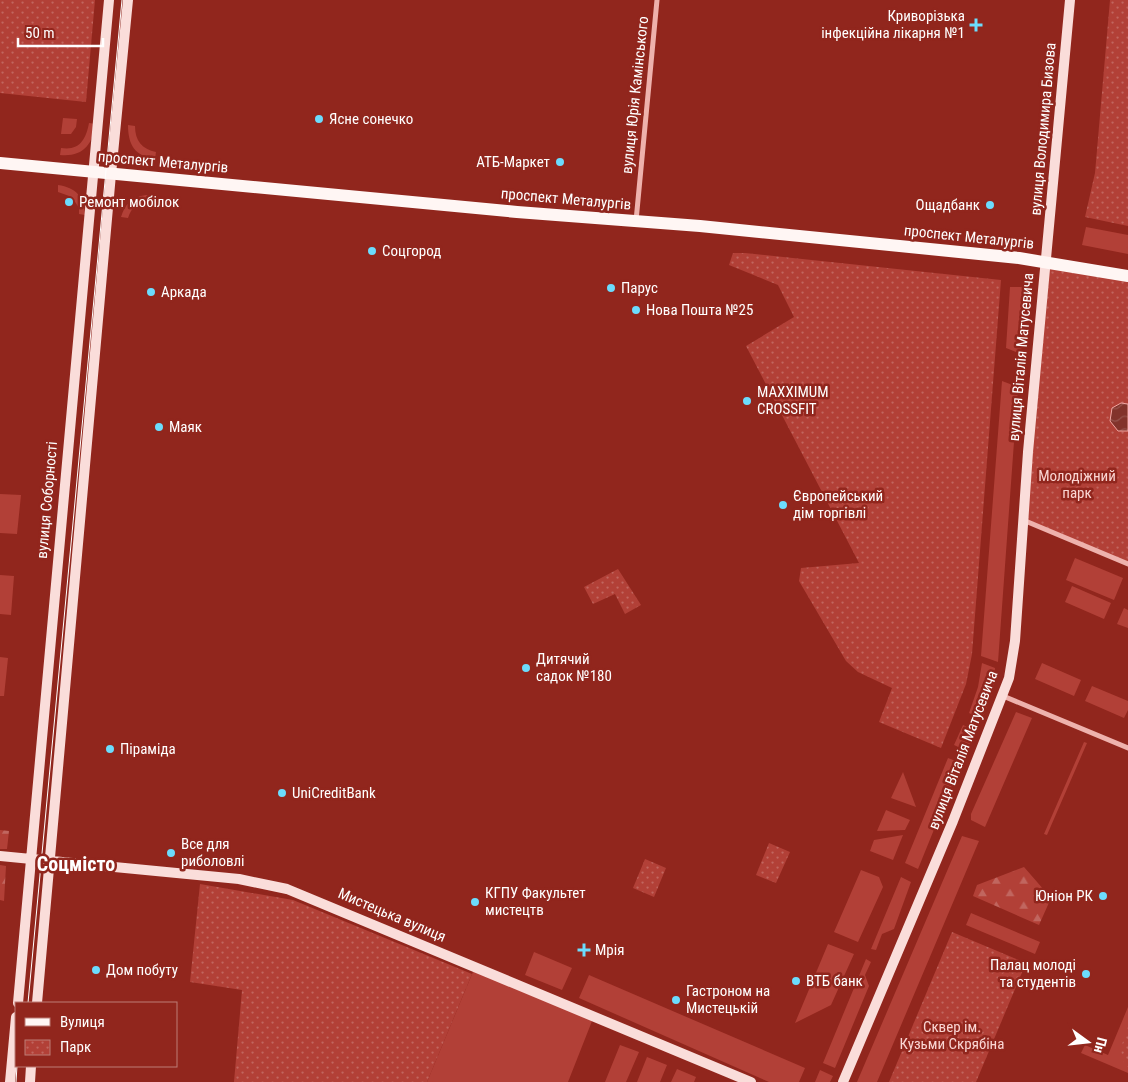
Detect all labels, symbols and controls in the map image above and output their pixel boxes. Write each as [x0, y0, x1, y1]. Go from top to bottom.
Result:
place label: Криворізька інфекційна лікарня №1 [821, 7, 965, 42]
scale bar [18, 15, 102, 47]
street label: вулиця Юрія Камінського [618, 15, 652, 175]
marker: Криворізька інфекційна лікарня №1 [969, 18, 983, 32]
text: 50 m [25, 24, 55, 42]
street label: вулиця Володимира Бизова [1026, 42, 1060, 216]
place label: Ясне сонечко [329, 110, 413, 128]
marker: Ясне сонечко [313, 113, 325, 125]
street label: проспект Металургів [97, 147, 229, 177]
place label: АТБ-Маркет [476, 153, 550, 171]
marker: АТБ-Маркет [554, 156, 566, 168]
street label: проспект Металургів [500, 184, 632, 214]
place label: Ремонт мобілок [79, 193, 179, 211]
marker: Ремонт мобілок [63, 196, 75, 208]
place label: Ощадбанк [916, 196, 980, 214]
marker: Ощадбанк [984, 199, 996, 211]
street label: проспект Металургів [903, 221, 1035, 253]
place label: Соцгород [382, 242, 441, 260]
marker: Соцгород [366, 245, 378, 257]
street label: вулиця Віталія Матусевича [1005, 272, 1037, 442]
place label: Парус [621, 279, 658, 297]
marker: Парус [605, 282, 617, 294]
place label: Аркада [161, 283, 207, 301]
marker: Аркада [145, 286, 157, 298]
place label: Нова Пошта №25 [646, 301, 753, 319]
marker: Нова Пошта №25 [630, 304, 642, 316]
place label: MAXXIMUM CROSSFIT [757, 383, 828, 418]
marker: MAXXIMUM CROSSFIT [741, 395, 753, 407]
place label: Маяк [169, 418, 202, 436]
marker: Маяк [153, 421, 165, 433]
street label: вулиця Соборності [33, 441, 61, 559]
park label: Молодіжний парк [1038, 467, 1116, 502]
place label: Європейський дім торгівлі [793, 487, 883, 522]
marker: Європейський дім торгівлі [777, 499, 789, 511]
place label: Дитячий садок №180 [536, 650, 612, 685]
marker: Дитячий садок №180 [520, 662, 532, 674]
street label: вулиця Віталія Матусевича [924, 668, 1002, 832]
place label: Піраміда [120, 740, 176, 758]
marker: Піраміда [104, 743, 116, 755]
place label: UniCreditBank [292, 784, 376, 802]
marker: UniCreditBank [276, 787, 288, 799]
place label: Все для риболовлі [181, 835, 245, 870]
marker: Все для риболовлі [165, 847, 177, 859]
district label: Соцмісто [37, 852, 115, 876]
street label: Мистецька вулиця [335, 884, 449, 946]
place label: КГПУ Факультет мистецтв [485, 884, 586, 919]
place label: Юніон РК [1035, 887, 1094, 905]
marker: Юніон РК [1097, 890, 1109, 902]
marker: КГПУ Факультет мистецтв [469, 896, 481, 908]
place label: Мрія [595, 941, 624, 959]
marker: Мрія [577, 943, 591, 957]
place label: Палац молоді та студентів [990, 956, 1076, 991]
place label: Дом побуту [106, 961, 178, 979]
marker: Дом побуту [90, 964, 102, 976]
marker: Палац молоді та студентів [1080, 968, 1092, 980]
place label: ВТБ банк [806, 972, 863, 990]
marker: ВТБ банк [790, 975, 802, 987]
place label: Гастроном на Мистецькій [686, 982, 770, 1017]
marker: Гастроном на Мистецькій [670, 994, 682, 1006]
legend [15, 1002, 178, 1067]
text: Вулиця [60, 1013, 105, 1031]
north arrow [1063, 1017, 1113, 1067]
park label: Сквер ім. Кузьми Скрябіна [900, 1018, 1004, 1053]
text: Пн [1091, 1036, 1110, 1055]
text: Парк [60, 1038, 91, 1056]

